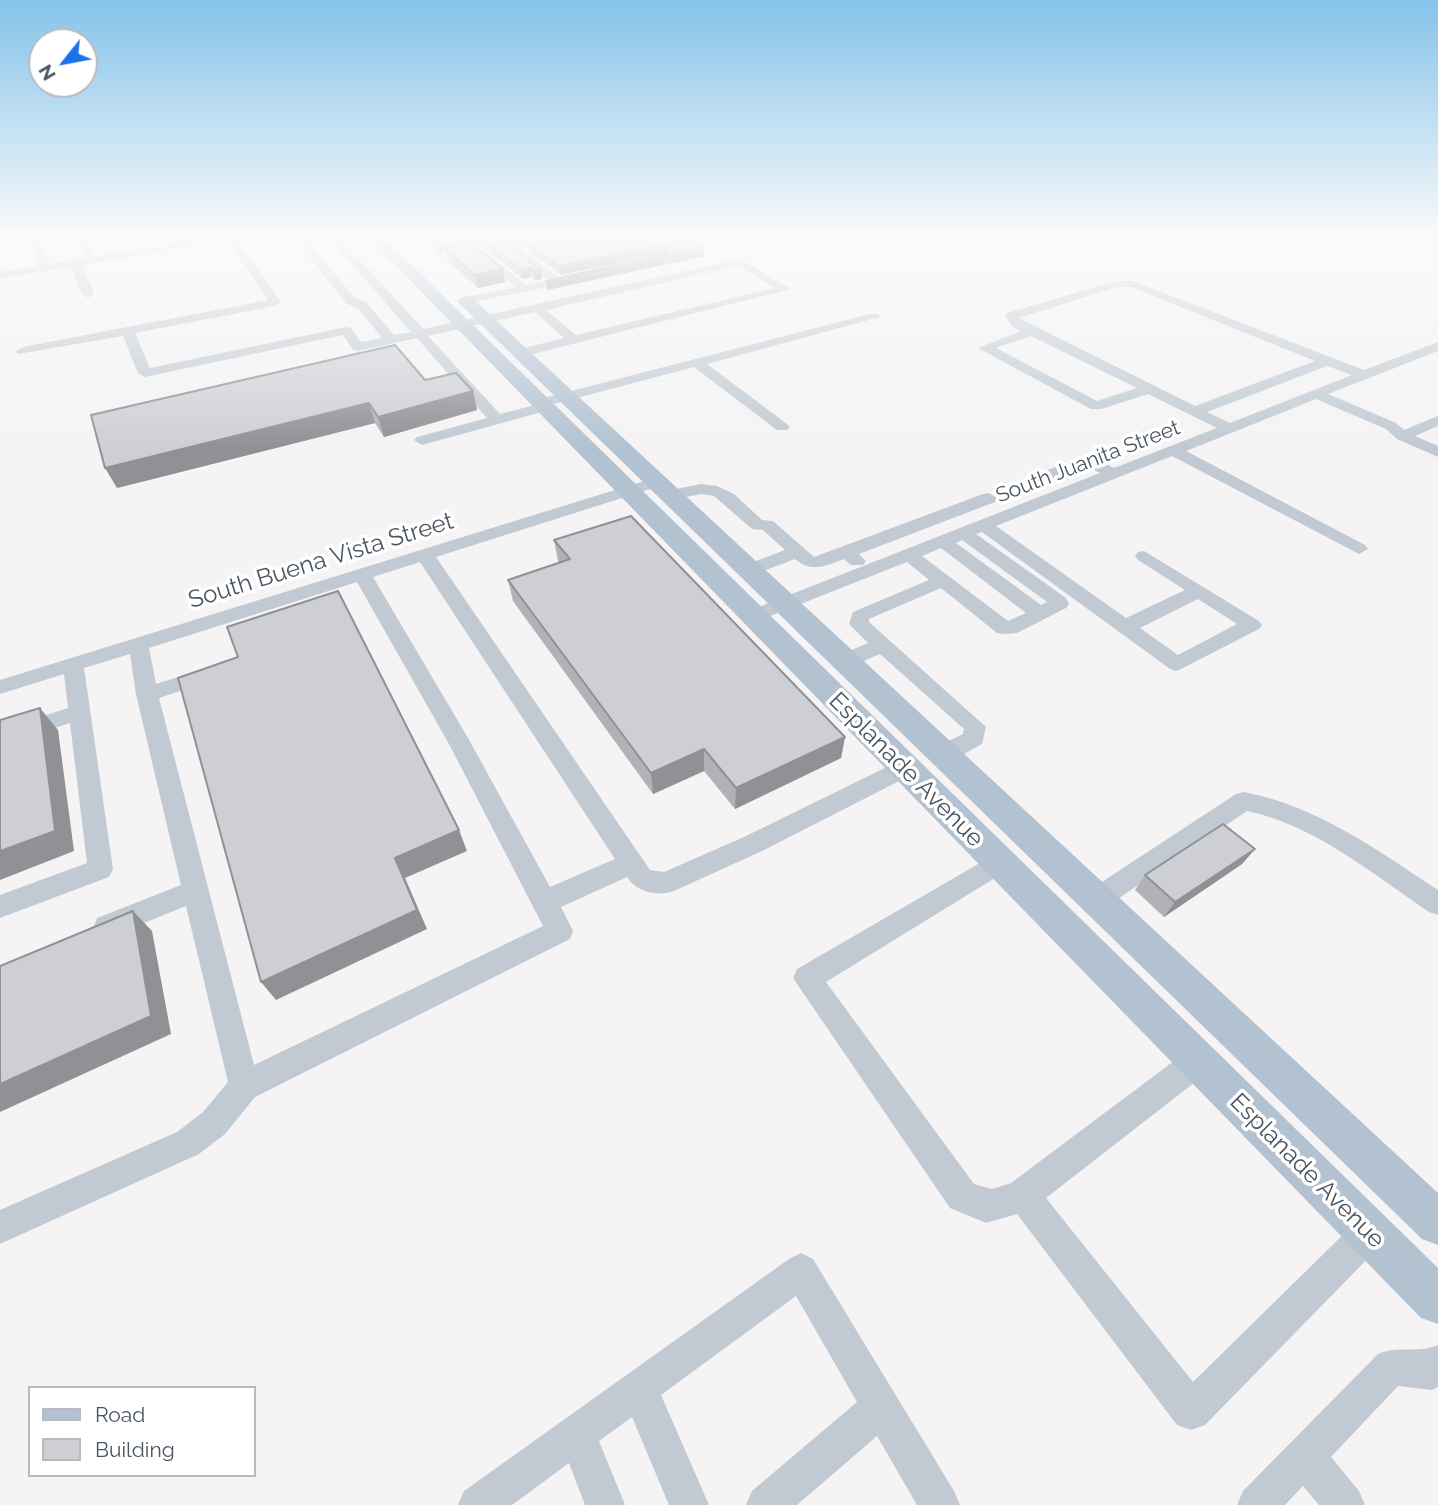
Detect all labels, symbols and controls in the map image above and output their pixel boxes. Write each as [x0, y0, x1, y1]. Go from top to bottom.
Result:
north arrow [28, 28, 98, 98]
text: N [34, 61, 60, 85]
street label: South Juanita Street [992, 415, 1184, 509]
street label: South Buena Vista Street [185, 507, 457, 615]
street label: Esplanade Avenue [823, 687, 989, 853]
street label: Esplanade Avenue [1224, 1088, 1390, 1254]
legend [28, 1386, 256, 1477]
text: Road [95, 1402, 145, 1427]
text: Building [95, 1437, 175, 1462]

